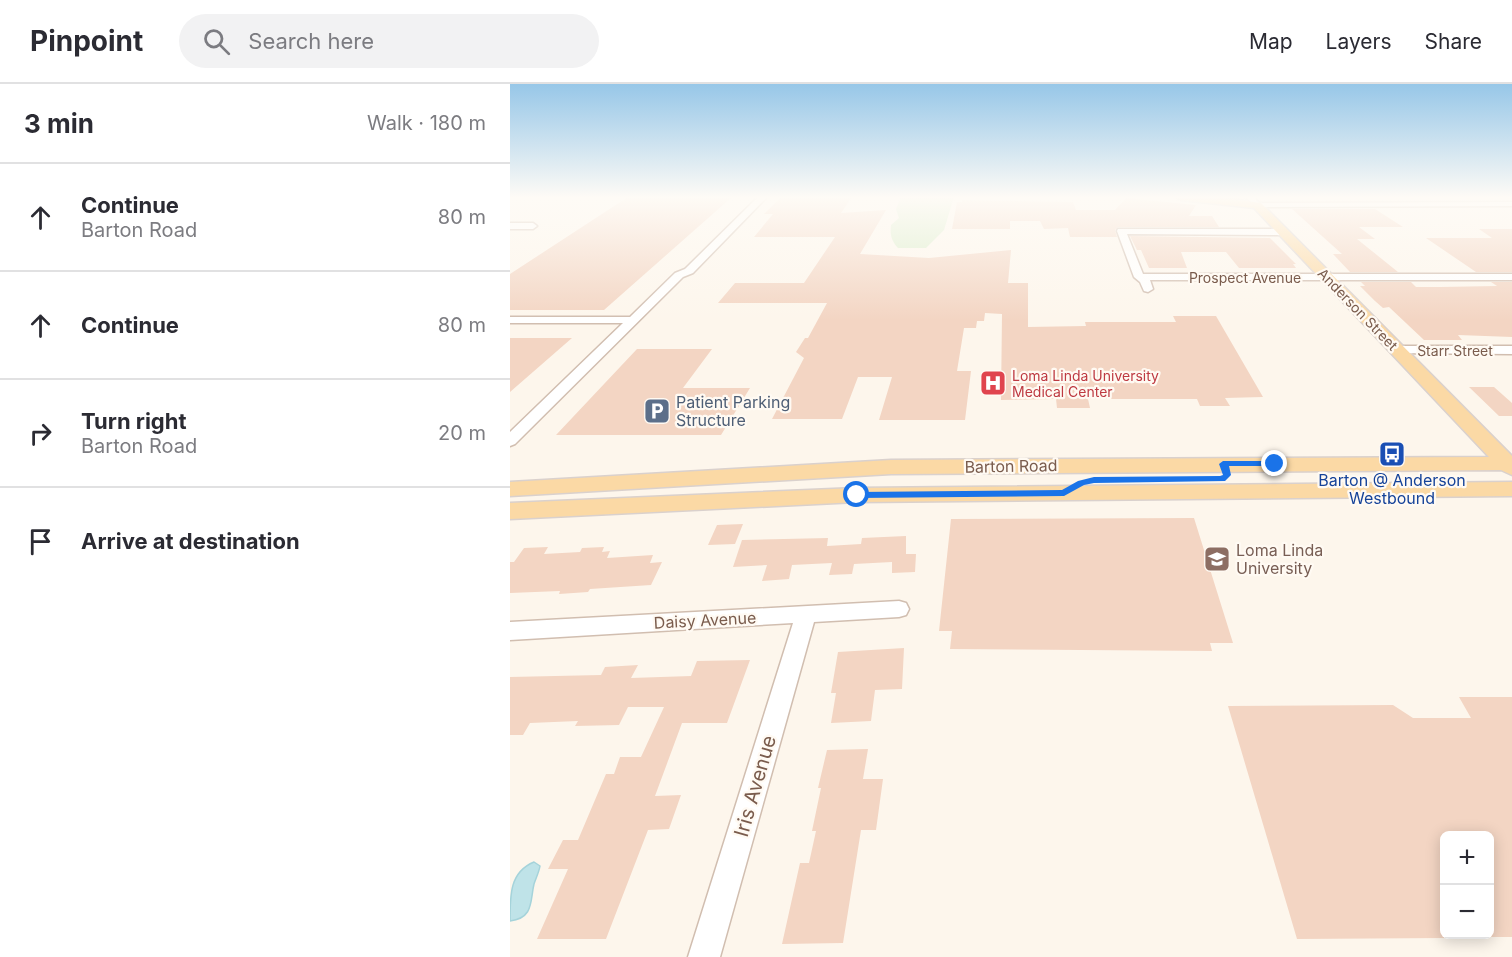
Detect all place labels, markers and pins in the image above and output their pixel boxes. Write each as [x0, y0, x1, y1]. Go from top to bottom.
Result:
place label: Loma Linda University Medical Center [1012, 367, 1159, 400]
hospital icon: Loma Linda University Medical Center [978, 368, 1008, 398]
place label: Patient Parking Structure [676, 392, 790, 430]
parking icon: Patient Parking Structure [642, 396, 672, 426]
bus stop icon: Barton @ Anderson Westbound [1377, 439, 1407, 469]
place label: Barton @ Anderson Westbound [1318, 470, 1466, 508]
place label: Loma Linda University [1236, 540, 1323, 578]
school or university icon: Loma Linda University [1202, 544, 1232, 574]

